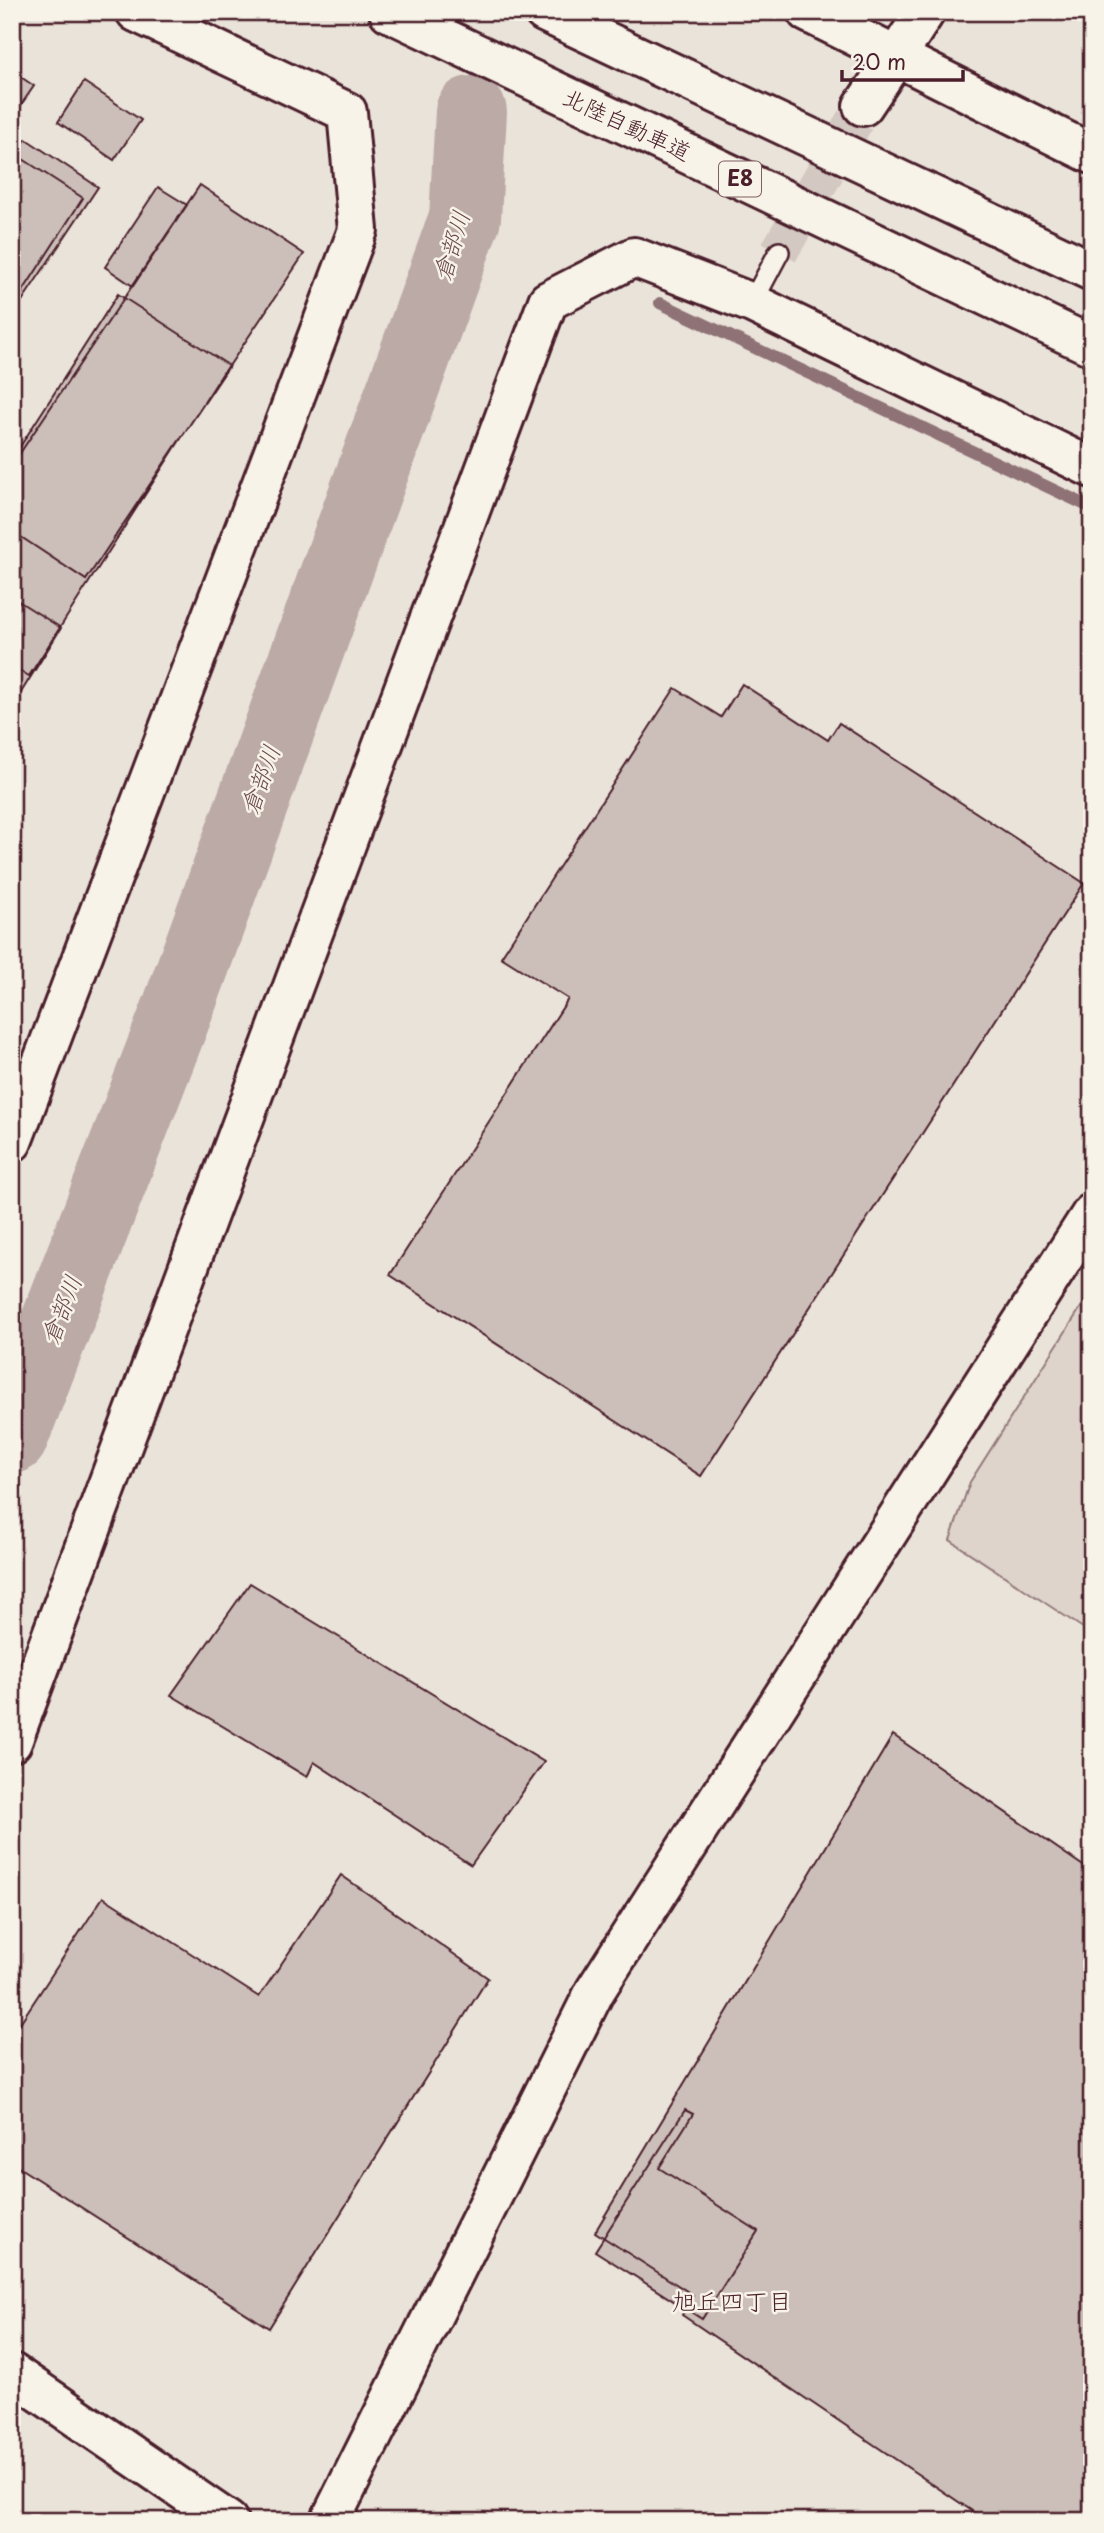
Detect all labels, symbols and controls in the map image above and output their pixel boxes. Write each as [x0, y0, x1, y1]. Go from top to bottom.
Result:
scale bar [842, 38, 962, 82]
text: 20 m [852, 45, 906, 77]
street label: 北陸自動車道 [558, 79, 698, 169]
road number: E8 [719, 162, 761, 196]
water label: 倉部川 [422, 206, 478, 285]
water label: 倉部川 [230, 739, 288, 819]
water label: 倉部川 [30, 1269, 90, 1349]
district label: 旭丘四丁目 [672, 2282, 792, 2318]

